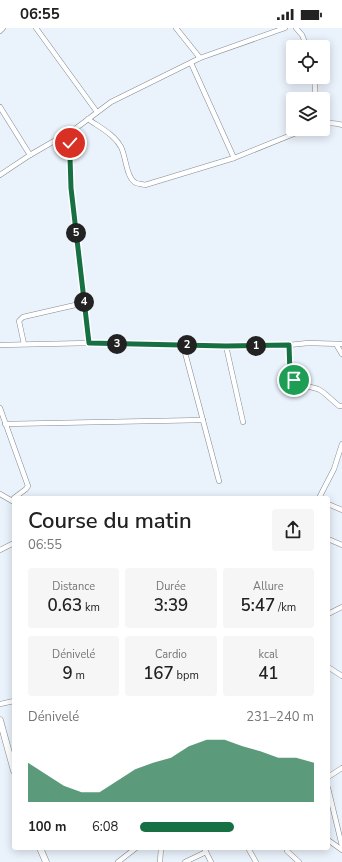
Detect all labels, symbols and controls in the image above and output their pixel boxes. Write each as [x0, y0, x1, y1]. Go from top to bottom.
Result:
text: 06:55 [20, 4, 60, 24]
map controls [286, 40, 330, 136]
button: locate [286, 40, 330, 84]
button: layers [286, 92, 330, 136]
pin [53, 126, 87, 160]
icon: check [59, 132, 81, 154]
pin: 5 [66, 223, 86, 243]
text: 5 [73, 225, 79, 240]
pin: 4 [74, 292, 94, 312]
text: 4 [81, 294, 87, 309]
pin: 3 [107, 334, 127, 354]
pin: 2 [177, 335, 197, 355]
text: 3 [114, 336, 120, 351]
pin: 1 [246, 336, 266, 356]
text: 2 [184, 337, 190, 352]
text: 1 [253, 338, 259, 353]
pin [277, 363, 311, 397]
icon: arrive [283, 369, 305, 391]
text: Course du matin [28, 506, 192, 536]
button: share [272, 509, 314, 551]
text: 06:55 [28, 536, 62, 554]
text: Distance [52, 579, 95, 594]
text: Durée [156, 579, 186, 594]
text: Allure [253, 579, 284, 594]
text: 0.63 [47, 594, 82, 617]
text: 3:39 [154, 594, 188, 617]
text: 5:47 [241, 594, 275, 617]
text: km [82, 600, 100, 615]
text: /km [275, 600, 296, 615]
text: Dénivelé [52, 647, 95, 662]
text: Cardio [155, 647, 187, 662]
text: kcal [259, 647, 278, 662]
text: 9 [62, 662, 73, 685]
text: 167 [143, 662, 174, 685]
text: 41 [258, 662, 279, 685]
text: m [73, 668, 85, 683]
text: bpm [174, 668, 199, 683]
text: Dénivelé [28, 708, 79, 726]
text: 231–240 m [246, 708, 314, 726]
text: 100 m [28, 818, 66, 836]
text: 6:08 [92, 818, 118, 836]

